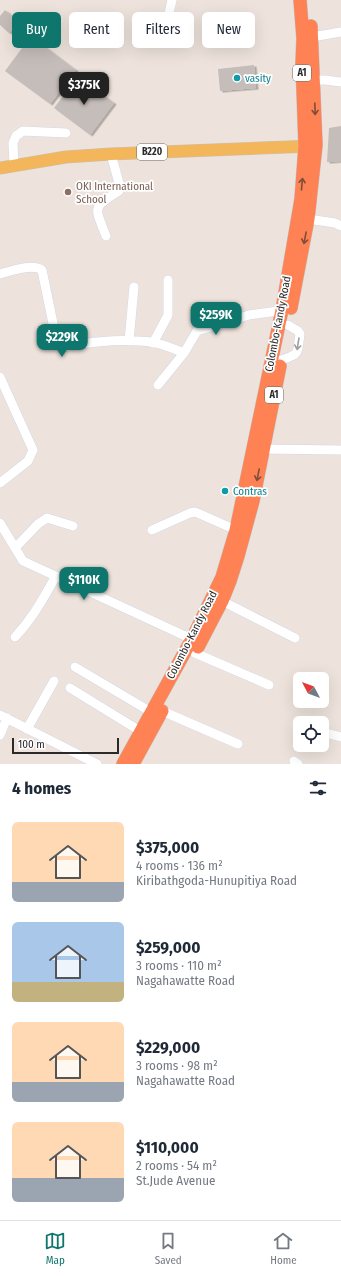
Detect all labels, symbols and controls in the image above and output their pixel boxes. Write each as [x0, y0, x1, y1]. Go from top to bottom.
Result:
chip: Buy [12, 12, 61, 48]
chip: Rent [69, 12, 124, 48]
chip: Filters [132, 12, 194, 48]
chip: New [202, 12, 255, 48]
road number: A1 [293, 65, 311, 81]
pin: $375K [56, 72, 112, 106]
place label: vasity [245, 72, 271, 85]
marker: vasity [232, 73, 242, 83]
text: $375K [68, 77, 100, 92]
one-way arrow [311, 102, 319, 115]
road number: B220 [137, 144, 167, 160]
one-way arrow [298, 178, 306, 191]
place label: OKI International School [76, 180, 153, 206]
marker: OKI International School [63, 187, 73, 197]
one-way arrow [300, 231, 308, 244]
street label: Colombo-Kandy Road [262, 275, 294, 373]
pin: $259K [188, 302, 244, 336]
text: $259K [200, 307, 232, 322]
pin: $229K [34, 324, 90, 358]
text: $229K [46, 329, 78, 344]
one-way arrow [294, 337, 302, 350]
road number: A1 [265, 387, 283, 403]
one-way arrow [254, 469, 262, 482]
place label: Contras [233, 485, 267, 498]
marker: Contras [220, 486, 230, 496]
pin: $110K [56, 567, 112, 601]
text: $110K [68, 572, 100, 587]
street label: Colombo-Kandy Road [164, 589, 220, 681]
north arrow [293, 672, 329, 708]
map controls [293, 672, 329, 752]
button: locate [293, 716, 329, 752]
scale bar [12, 736, 119, 755]
text: 100 m [18, 738, 45, 751]
icon: filters [307, 777, 329, 799]
text: 4 homes [12, 778, 71, 799]
text: $375,000 [136, 837, 199, 858]
icon: home [44, 838, 92, 886]
text: 4 rooms · 136 m² [136, 858, 223, 873]
text: Kiribathgoda-Hunupitiya Road [136, 873, 297, 888]
text: $259,000 [136, 937, 201, 958]
icon: home [44, 938, 92, 986]
text: 3 rooms · 110 m² [136, 958, 222, 973]
text: Nagahawatte Road [136, 973, 235, 988]
text: $229,000 [136, 1037, 200, 1058]
icon: home [44, 1038, 92, 1086]
text: 3 rooms · 98 m² [136, 1058, 218, 1073]
text: Nagahawatte Road [136, 1073, 235, 1088]
text: $110,000 [136, 1137, 199, 1158]
icon: home [44, 1138, 92, 1186]
text: 2 rooms · 54 m² [136, 1158, 217, 1173]
text: St.Jude Avenue [136, 1173, 215, 1188]
tab: Map [44, 1230, 66, 1267]
tab: Saved [155, 1230, 182, 1267]
tab: Home [270, 1230, 297, 1267]

